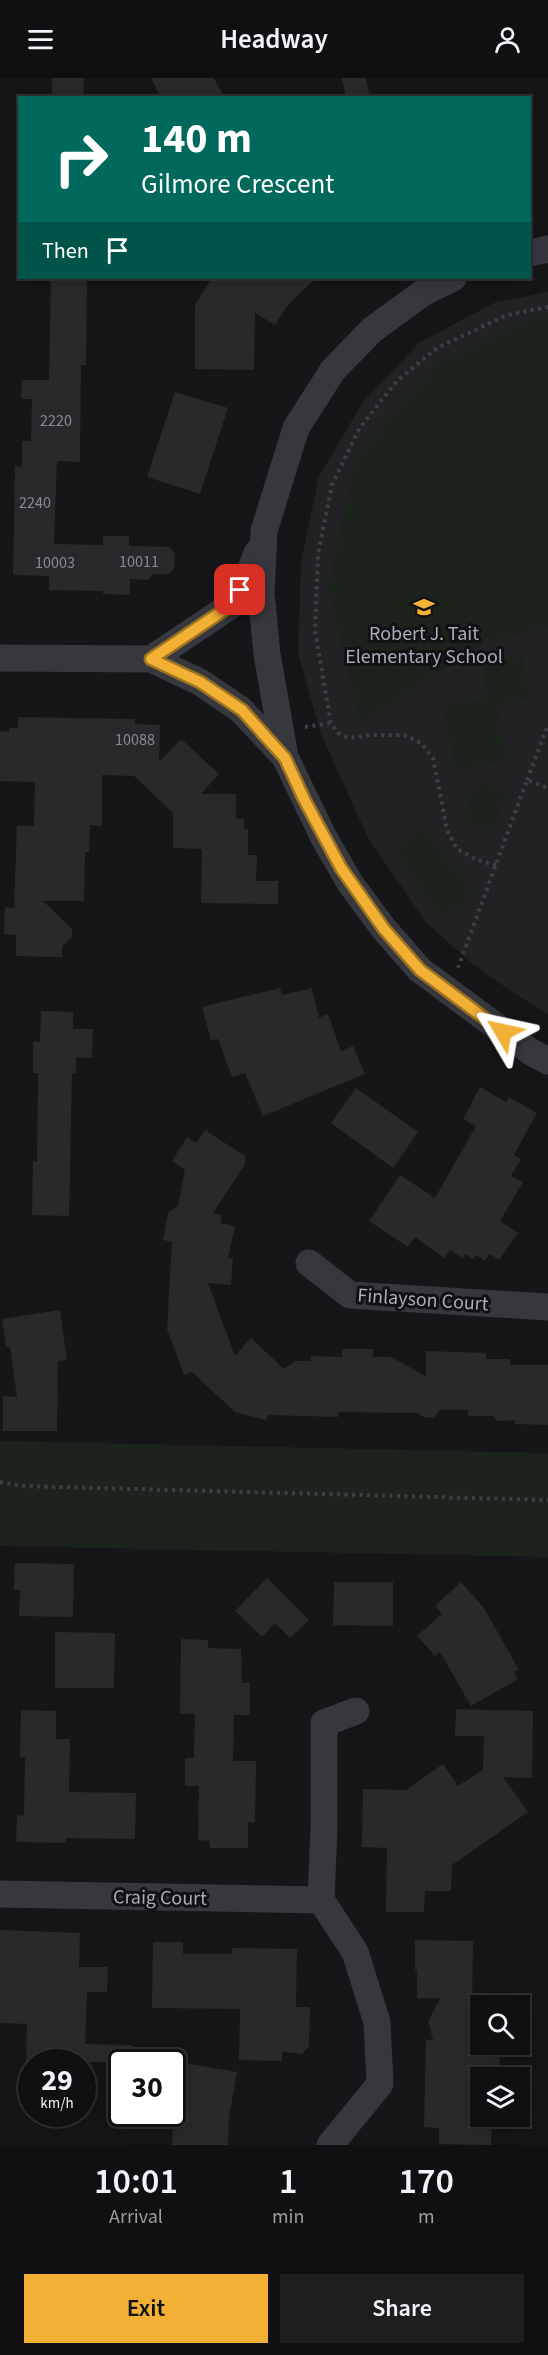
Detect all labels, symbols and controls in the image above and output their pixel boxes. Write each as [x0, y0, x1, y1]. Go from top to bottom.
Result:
text: Headway [220, 20, 328, 59]
icon: menu [24, 23, 57, 56]
icon: person [491, 23, 524, 56]
text: 140 m [141, 109, 252, 169]
icon: right [42, 120, 120, 198]
text: Gilmore Crescent [141, 165, 334, 204]
icon: arrive [101, 234, 134, 267]
text: Then [42, 235, 89, 267]
house number: 2220 [40, 410, 72, 432]
house number: 2240 [19, 492, 51, 514]
house number: 10011 [119, 551, 159, 573]
house number: 10003 [35, 552, 75, 574]
pin [214, 564, 265, 615]
icon: arrive [223, 573, 256, 606]
school or university icon: Robert J. Tait Elementary School [412, 595, 436, 619]
place label: Robert J. Tait Elementary School [345, 620, 503, 671]
house number: 10088 [115, 729, 155, 751]
position arrow [471, 1000, 535, 1064]
street label: Finlayson Court [356, 1281, 490, 1319]
street label: Craig Court [113, 1883, 207, 1913]
map controls [470, 1995, 530, 2127]
button: search [470, 1995, 530, 2055]
speed limit sign: 30 [108, 2049, 186, 2127]
text: 29 [41, 2059, 73, 2102]
button: layers [470, 2067, 530, 2127]
text: km/h [40, 2093, 74, 2114]
text: 10:01 [94, 2156, 178, 2207]
text: 1 [279, 2156, 297, 2207]
text: 170 [398, 2156, 454, 2207]
text: Arrival [109, 2203, 163, 2231]
text: min [272, 2203, 304, 2231]
text: m [418, 2203, 434, 2231]
button: Exit [24, 2274, 268, 2343]
button: Share [280, 2274, 524, 2343]

